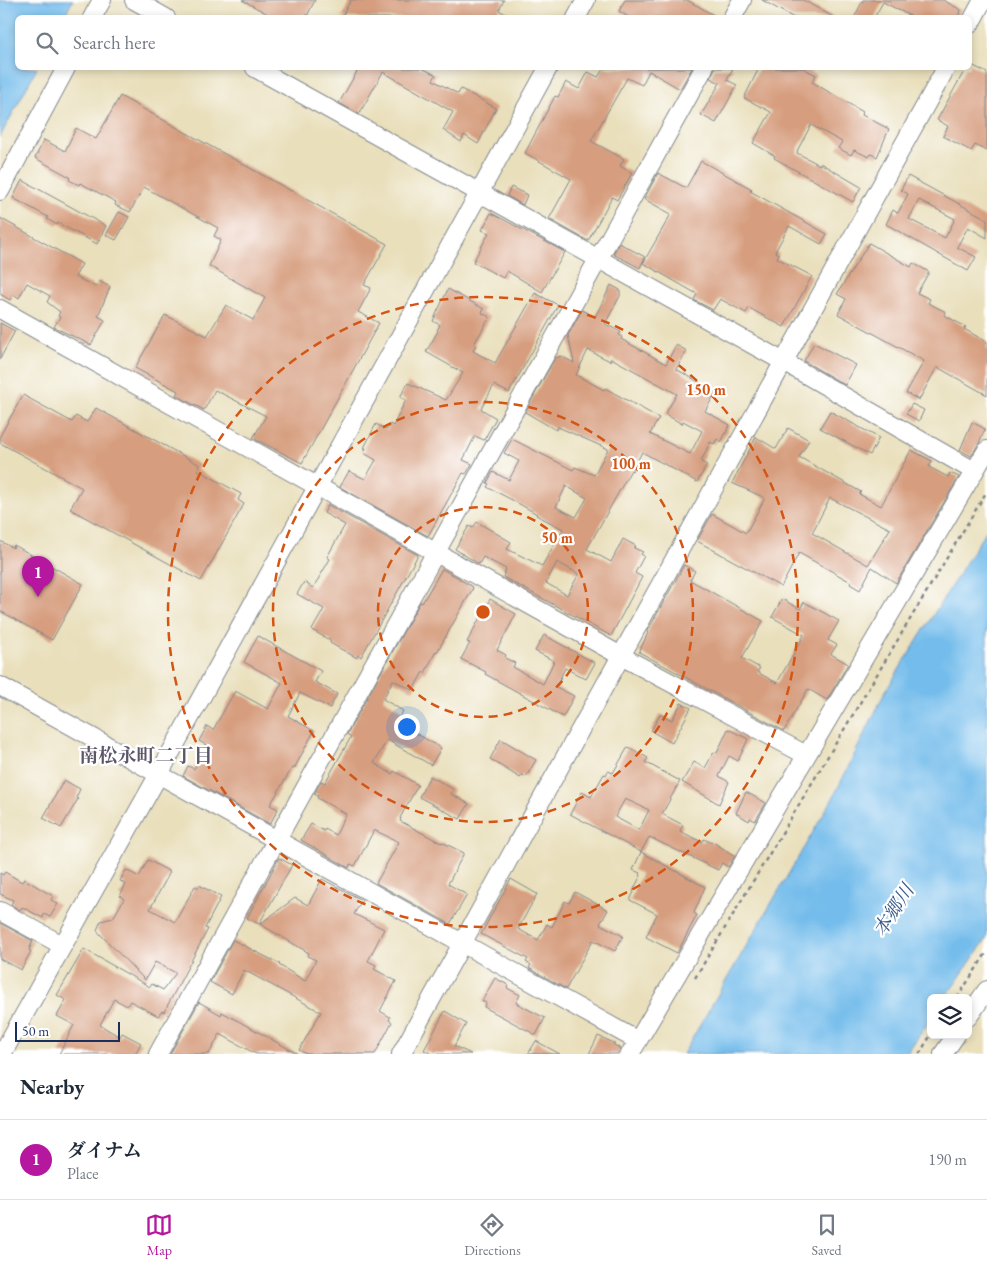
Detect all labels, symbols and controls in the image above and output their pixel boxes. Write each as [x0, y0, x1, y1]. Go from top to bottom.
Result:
search box [15, 15, 972, 70]
icon: search [33, 29, 61, 57]
text: Search here [73, 30, 155, 55]
text: 150 m [686, 380, 726, 399]
text: 100 m [611, 454, 651, 473]
text: 50 m [541, 528, 573, 547]
pin: 1 [22, 556, 54, 597]
centre of rings [474, 603, 492, 621]
your location [394, 714, 420, 740]
district label: 南松永町二丁目 [79, 743, 213, 768]
water label: 本郷川 [867, 878, 921, 941]
map controls [927, 994, 972, 1039]
button: layers [927, 994, 972, 1039]
scale bar [15, 1019, 120, 1042]
text: 50 m [22, 1022, 49, 1040]
text: Nearby [20, 1073, 84, 1100]
text: ダイナム [67, 1138, 142, 1163]
text: 1 [32, 1149, 40, 1170]
text: 190 m [928, 1149, 967, 1170]
text: Place [67, 1163, 99, 1184]
tab: Map [145, 1211, 173, 1259]
tab: Directions [464, 1211, 521, 1259]
tab: Saved [812, 1211, 842, 1259]

